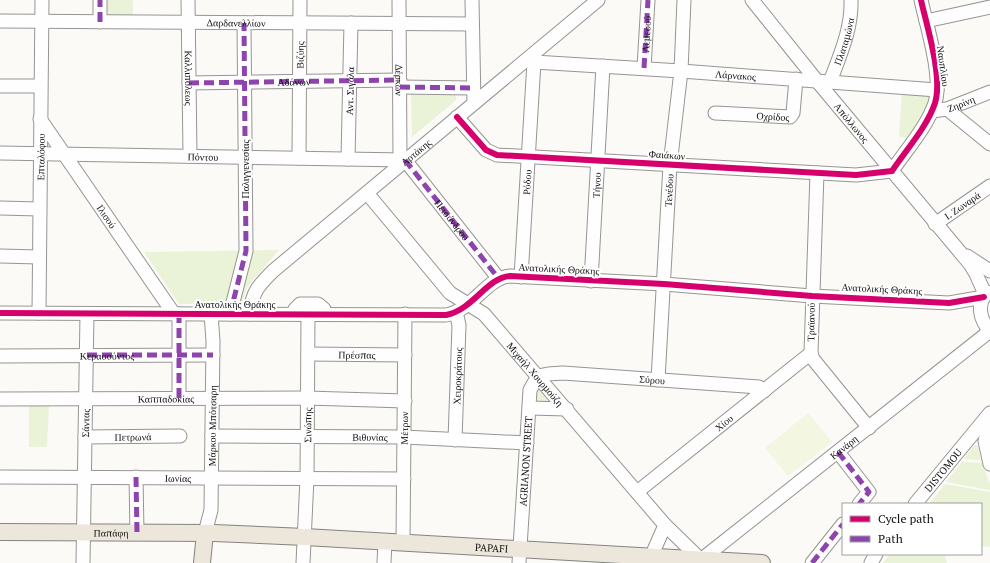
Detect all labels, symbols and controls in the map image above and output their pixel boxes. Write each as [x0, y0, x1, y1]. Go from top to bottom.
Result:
street label: Λεμεσού [638, 15, 654, 53]
street label: Δαρδανελλίων [206, 16, 266, 29]
street label: Πλαταμώνα [831, 16, 857, 67]
street label: Βιζύης [293, 41, 306, 69]
street label: Ναυπλίου [934, 45, 952, 87]
street label: Καλλιπόλεως [182, 50, 196, 106]
street label: Δέρκων [393, 64, 406, 96]
street label: Αντ. Σιγάλα [342, 66, 357, 115]
street label: Λάρνακος [715, 67, 757, 83]
street label: Αδάνων [277, 75, 311, 88]
street label: Ζηρίνη [945, 92, 977, 115]
street label: Απόλλωνος [831, 100, 872, 145]
street label: Οχρίδος [756, 109, 790, 123]
street label: Επταλόφου [34, 133, 47, 181]
street label: Αρτάκης [398, 136, 434, 168]
street label: Παλιγγενεσίας [239, 140, 252, 198]
street label: Φαιάκων [648, 147, 686, 163]
street label: Πόντου [187, 150, 219, 163]
street label: Ρόδου [519, 169, 534, 195]
street label: Τήνου [589, 172, 604, 198]
street label: Τενέδου [661, 173, 676, 207]
street label: Ι. Ζωναρά [942, 188, 983, 222]
street label: Πεισάνδρου [432, 196, 472, 243]
street label: Ιλισού [94, 202, 120, 231]
street label: Ανατολικής Θράκης [518, 260, 600, 278]
street label: Ανατολικής Θράκης [841, 280, 923, 298]
street label: Ανατολικής Θράκης [194, 298, 276, 311]
street label: Τραϊανού [804, 302, 818, 341]
street label: Μιχαήλ Χουρμούζη [504, 339, 567, 409]
street label: Χειροκράτους [450, 347, 465, 405]
street label: Πρέσπας [338, 348, 376, 361]
street label: Κερασούντος [80, 349, 134, 362]
street label: Σύρου [639, 372, 665, 387]
street label: Μάρκου Μπότσαρη [205, 385, 219, 467]
street label: Καππαδοκίας [138, 392, 194, 405]
street label: Σάντας [79, 408, 92, 438]
street label: Σινώπης [301, 408, 314, 443]
street label: Μέτρων [397, 411, 411, 445]
street label: Χίου [712, 411, 736, 434]
street label: AGRIANON STREET [516, 416, 535, 507]
street label: Πετρωνά [115, 430, 152, 443]
street label: Βιθυνίας [352, 430, 388, 443]
street label: Κανάρη [827, 432, 860, 462]
street label: DISTOMOU [921, 446, 965, 494]
street label: Ιωνίας [165, 471, 191, 484]
legend [842, 503, 982, 555]
text: Cycle path [878, 511, 934, 526]
street label: Παπάφη [94, 526, 128, 539]
text: Path [878, 531, 903, 546]
street label: PAPAFI [475, 540, 509, 555]

